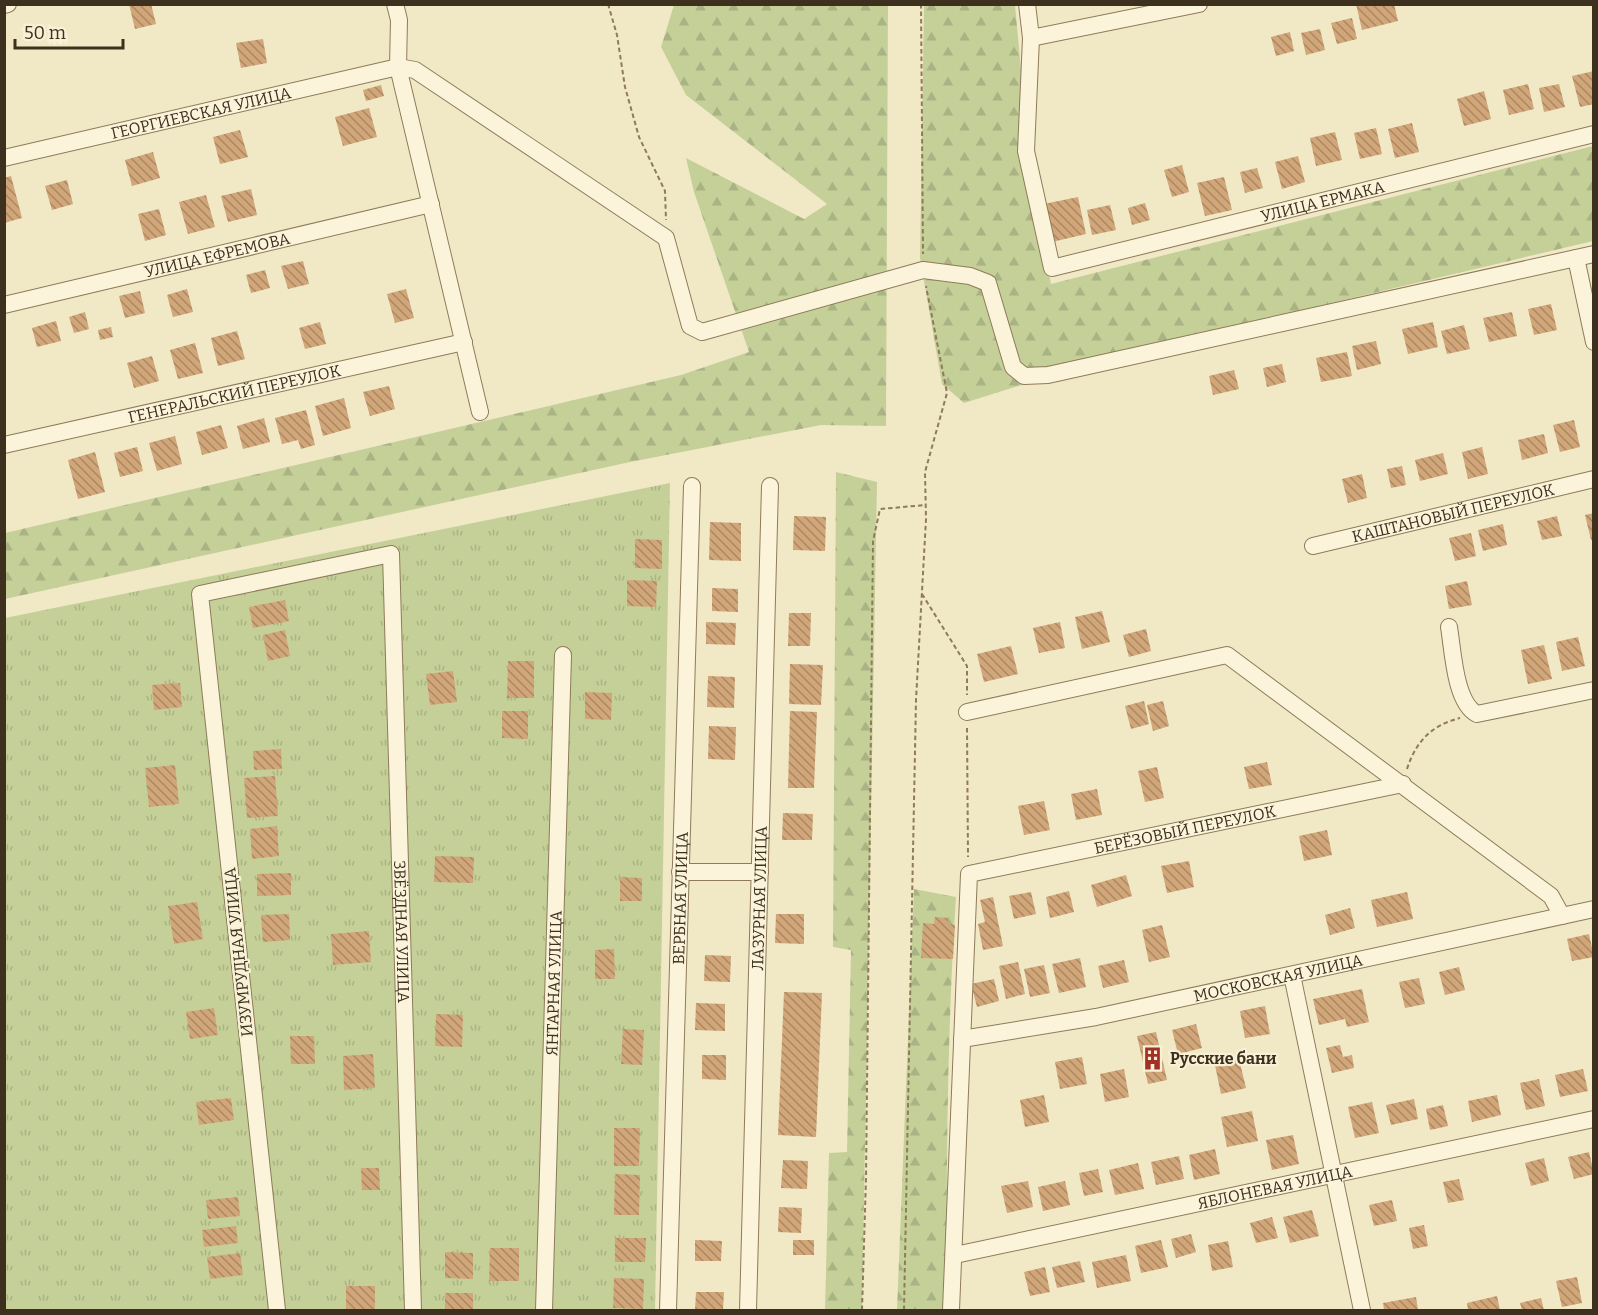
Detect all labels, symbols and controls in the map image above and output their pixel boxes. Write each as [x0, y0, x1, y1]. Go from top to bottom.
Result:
scale bar [15, 12, 123, 50]
text: 50 m [24, 22, 66, 44]
street label: ГЕОРГИЕВСКАЯ УЛИЦА [109, 83, 293, 143]
street label: УЛИЦА ЕРМАКА [1259, 177, 1387, 226]
street label: УЛИЦА ЕФРЕМОВА [143, 229, 292, 281]
street label: ГЕНЕРАЛЬСКИЙ ПЕРЕУЛОК [126, 361, 343, 427]
street label: КАШТАНОВЫЙ ПЕРЕУЛОК [1350, 480, 1557, 546]
street label: БЕРЁЗОВЫЙ ПЕРЕУЛОК [1093, 801, 1278, 858]
street label: ЛАЗУРНАЯ УЛИЦА [748, 825, 771, 971]
street label: ВЕРБНАЯ УЛИЦА [669, 831, 692, 965]
street label: ЗВЁЗДНАЯ УЛИЦА [390, 860, 413, 1004]
street label: ИЗУМРУДНАЯ УЛИЦА [220, 866, 257, 1037]
street label: ЯНТАРНАЯ УЛИЦА [542, 910, 566, 1056]
street label: МОСКОВСКАЯ УЛИЦА [1192, 950, 1365, 1006]
building icon: Русские бани [1139, 1045, 1165, 1071]
place label: Русские бани [1170, 1049, 1277, 1068]
street label: ЯБЛОНЕВАЯ УЛИЦА [1196, 1162, 1355, 1213]

